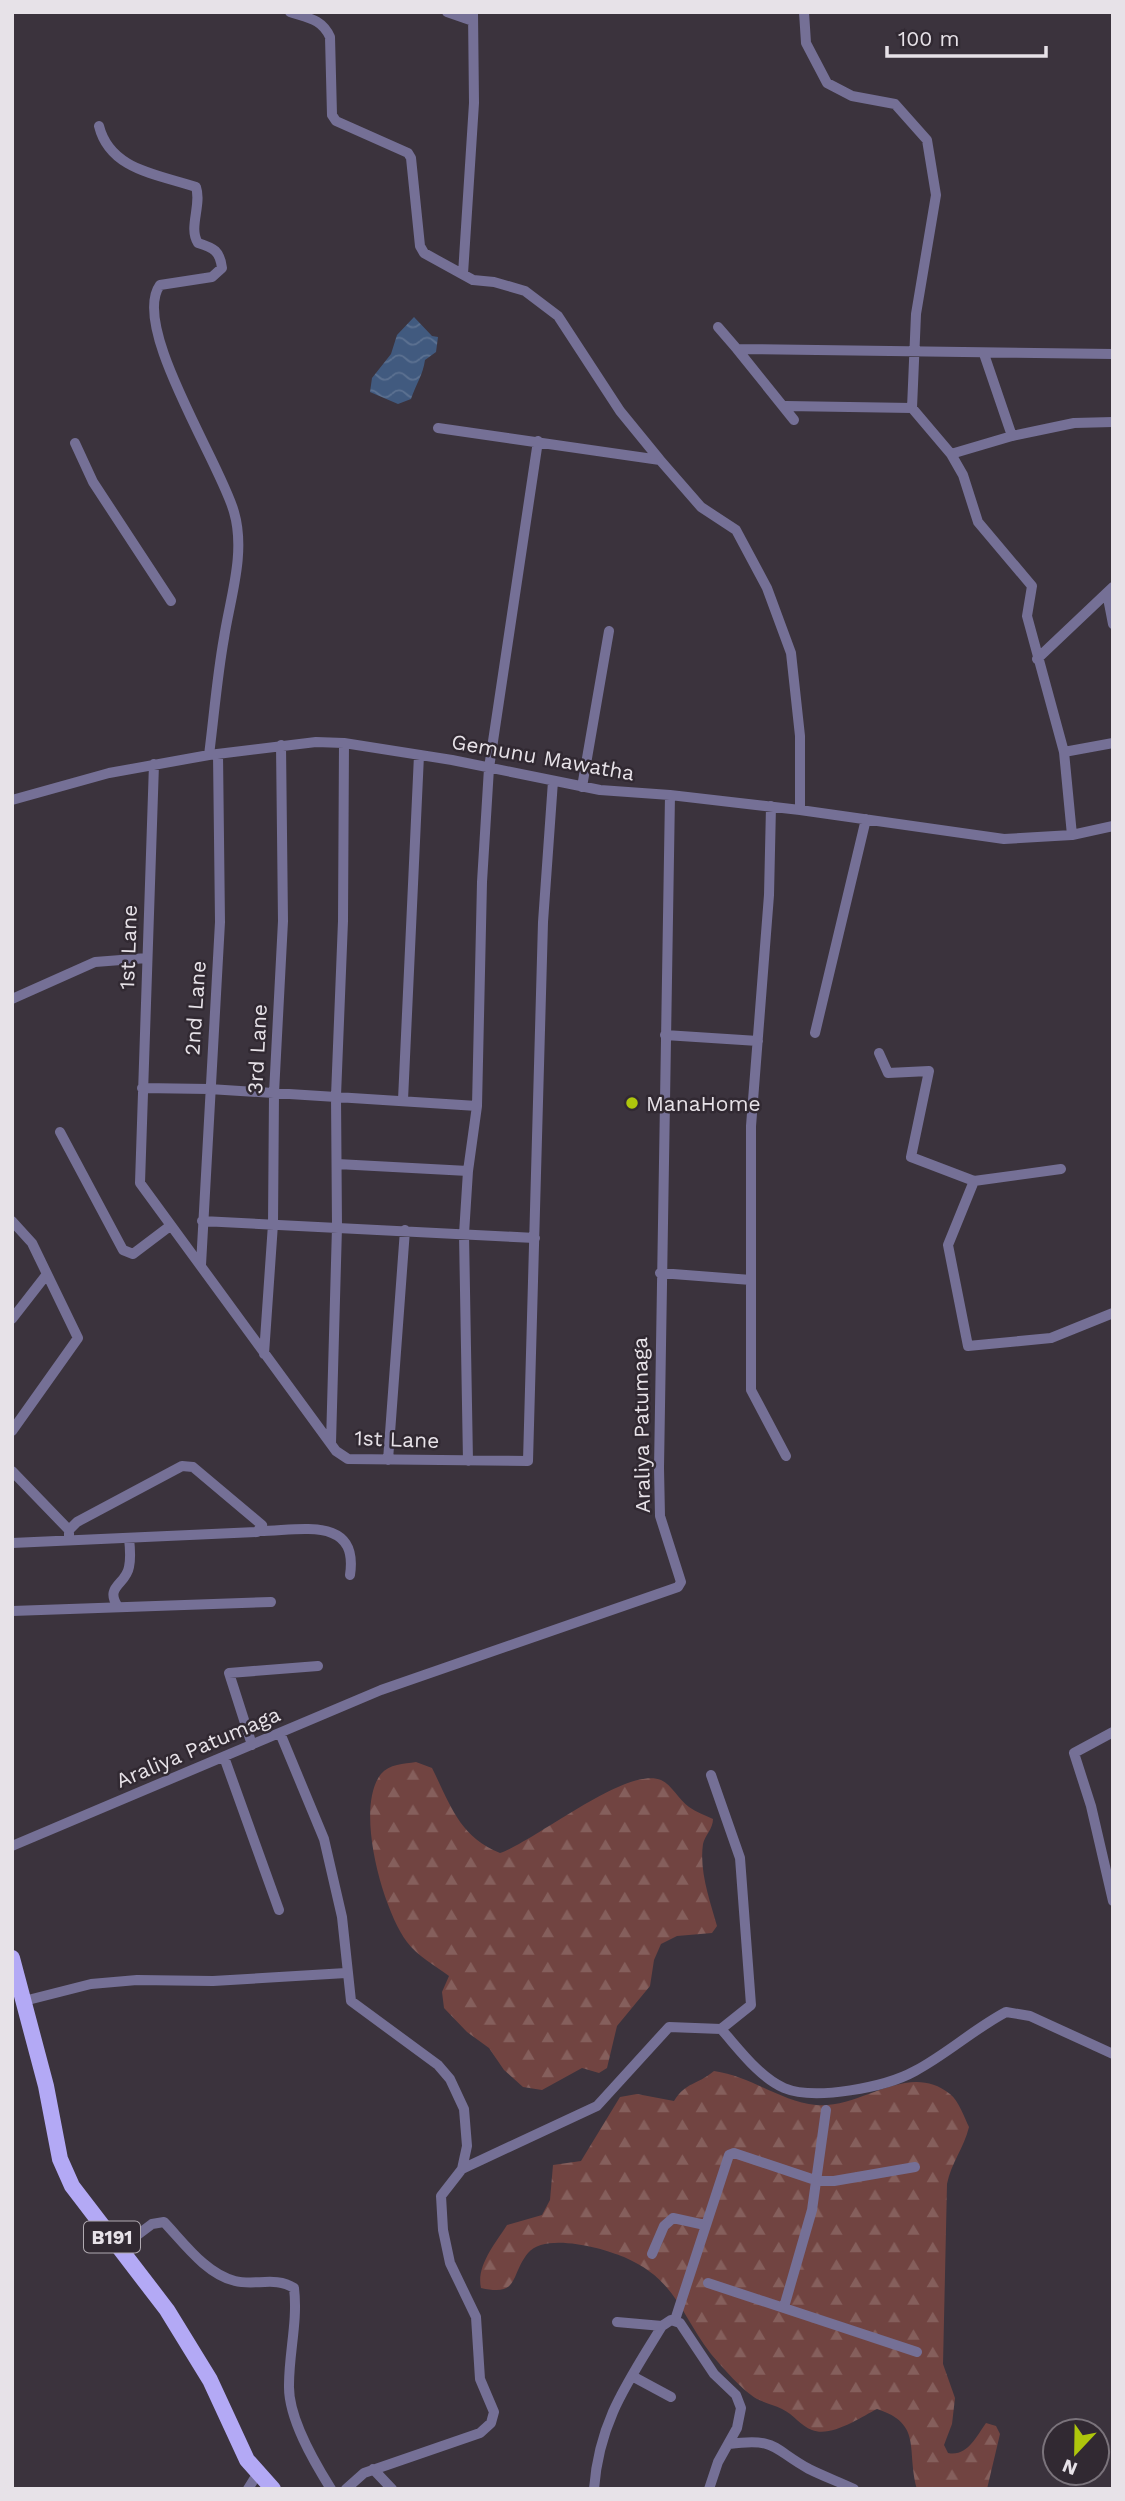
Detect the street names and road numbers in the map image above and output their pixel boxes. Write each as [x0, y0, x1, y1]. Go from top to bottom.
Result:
street label: Gemunu Mawatha [450, 729, 637, 785]
street label: 1st Lane [114, 904, 142, 990]
street label: 2nd Lane [179, 960, 211, 1056]
street label: 3rd Lane [242, 1003, 272, 1095]
street label: Araliya Patumaga [627, 1337, 655, 1513]
street label: 1st Lane [354, 1425, 440, 1453]
street label: Araliya Patumaga [112, 1701, 284, 1793]
road number: B191 [84, 2222, 140, 2252]

